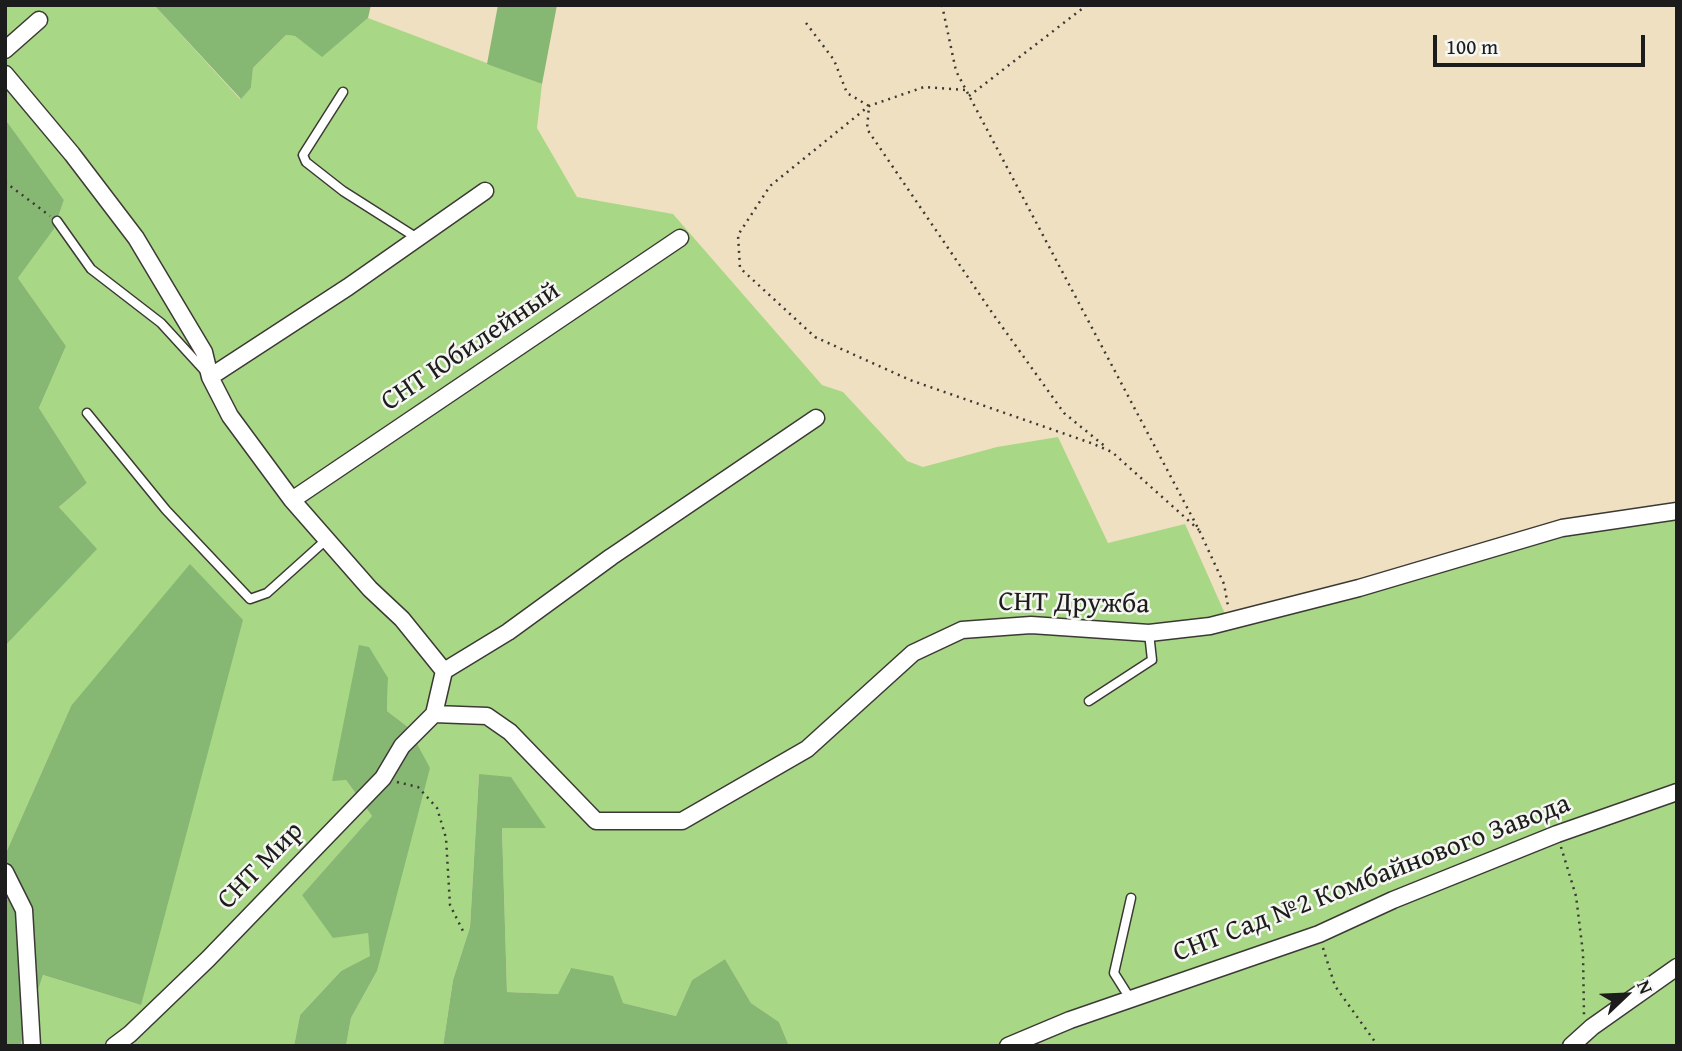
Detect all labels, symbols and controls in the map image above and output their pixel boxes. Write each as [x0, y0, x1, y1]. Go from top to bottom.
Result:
scale bar [1437, 21, 1649, 65]
text: 100 m [1446, 31, 1498, 62]
street label: СНТ Юбилейный [375, 275, 567, 419]
street label: СНТ Дружба [998, 586, 1150, 622]
street label: СНТ Сад №2 Комбайнового Завода [1169, 788, 1575, 970]
street label: СНТ Мир [211, 815, 311, 917]
north arrow [1591, 960, 1661, 1030]
text: N [1630, 975, 1661, 998]

